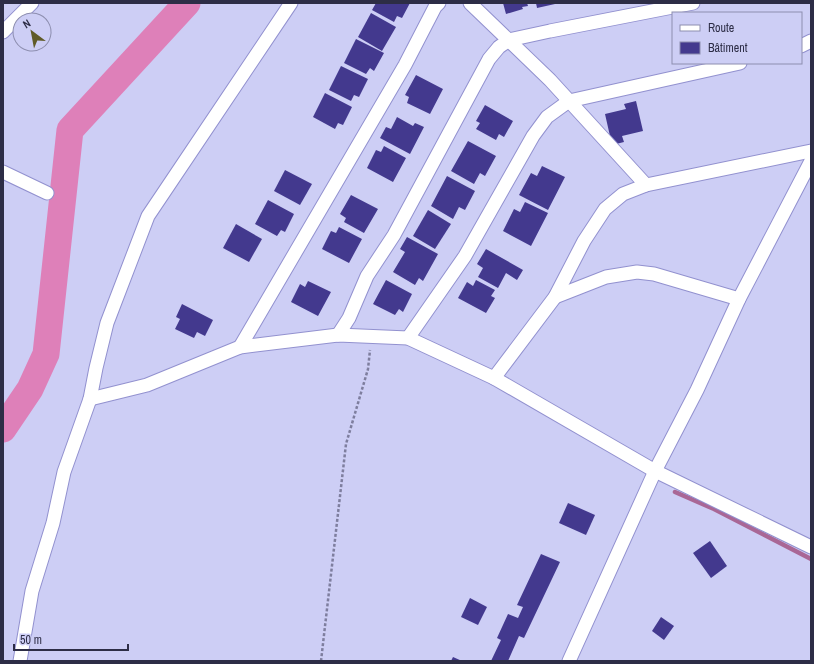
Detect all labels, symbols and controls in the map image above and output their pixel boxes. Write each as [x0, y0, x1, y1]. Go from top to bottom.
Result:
north arrow [12, 12, 52, 52]
legend [672, 12, 802, 64]
text: N [20, 16, 33, 31]
text: Route [708, 20, 734, 36]
text: Bâtiment [708, 40, 748, 56]
scale bar [14, 626, 128, 652]
text: 50 m [20, 632, 42, 648]

